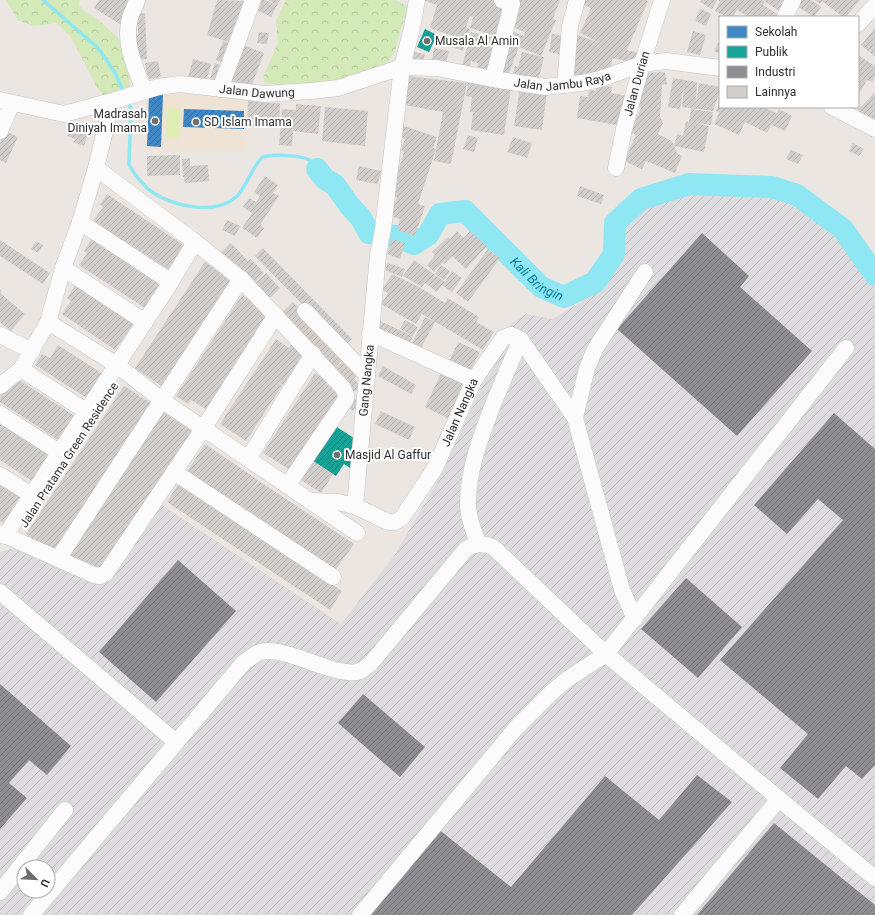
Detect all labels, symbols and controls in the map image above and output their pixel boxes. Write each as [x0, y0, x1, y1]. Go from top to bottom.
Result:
legend [719, 16, 859, 108]
text: Sekolah [755, 25, 797, 39]
place label: Musala Al Amin [435, 34, 519, 48]
marker: Musala Al Amin [422, 36, 432, 46]
text: Publik [755, 45, 789, 59]
street label: Jalan Durian [621, 49, 653, 118]
text: Industri [755, 65, 795, 79]
street label: Jalan Jambu Raya [513, 69, 613, 94]
street label: Jalan Dawung [219, 82, 295, 101]
text: Lainnya [755, 85, 796, 99]
place label: Madrasah Diniyah Imama [68, 107, 147, 135]
place label: SD Islam Imama [204, 115, 292, 129]
marker: Madrasah Diniyah Imama [150, 116, 160, 126]
marker: SD Islam Imama [191, 117, 201, 127]
water label: Kali Bringin [508, 254, 566, 303]
street label: Gang Nangka [356, 344, 377, 417]
street label: Jalan Nangka [438, 376, 481, 449]
street label: Jalan Pratama Green Residence [17, 380, 121, 530]
place label: Masjid Al Gaffur [345, 448, 431, 462]
marker: Masjid Al Gaffur [332, 450, 342, 460]
north arrow [16, 859, 56, 899]
text: U [37, 877, 52, 889]

